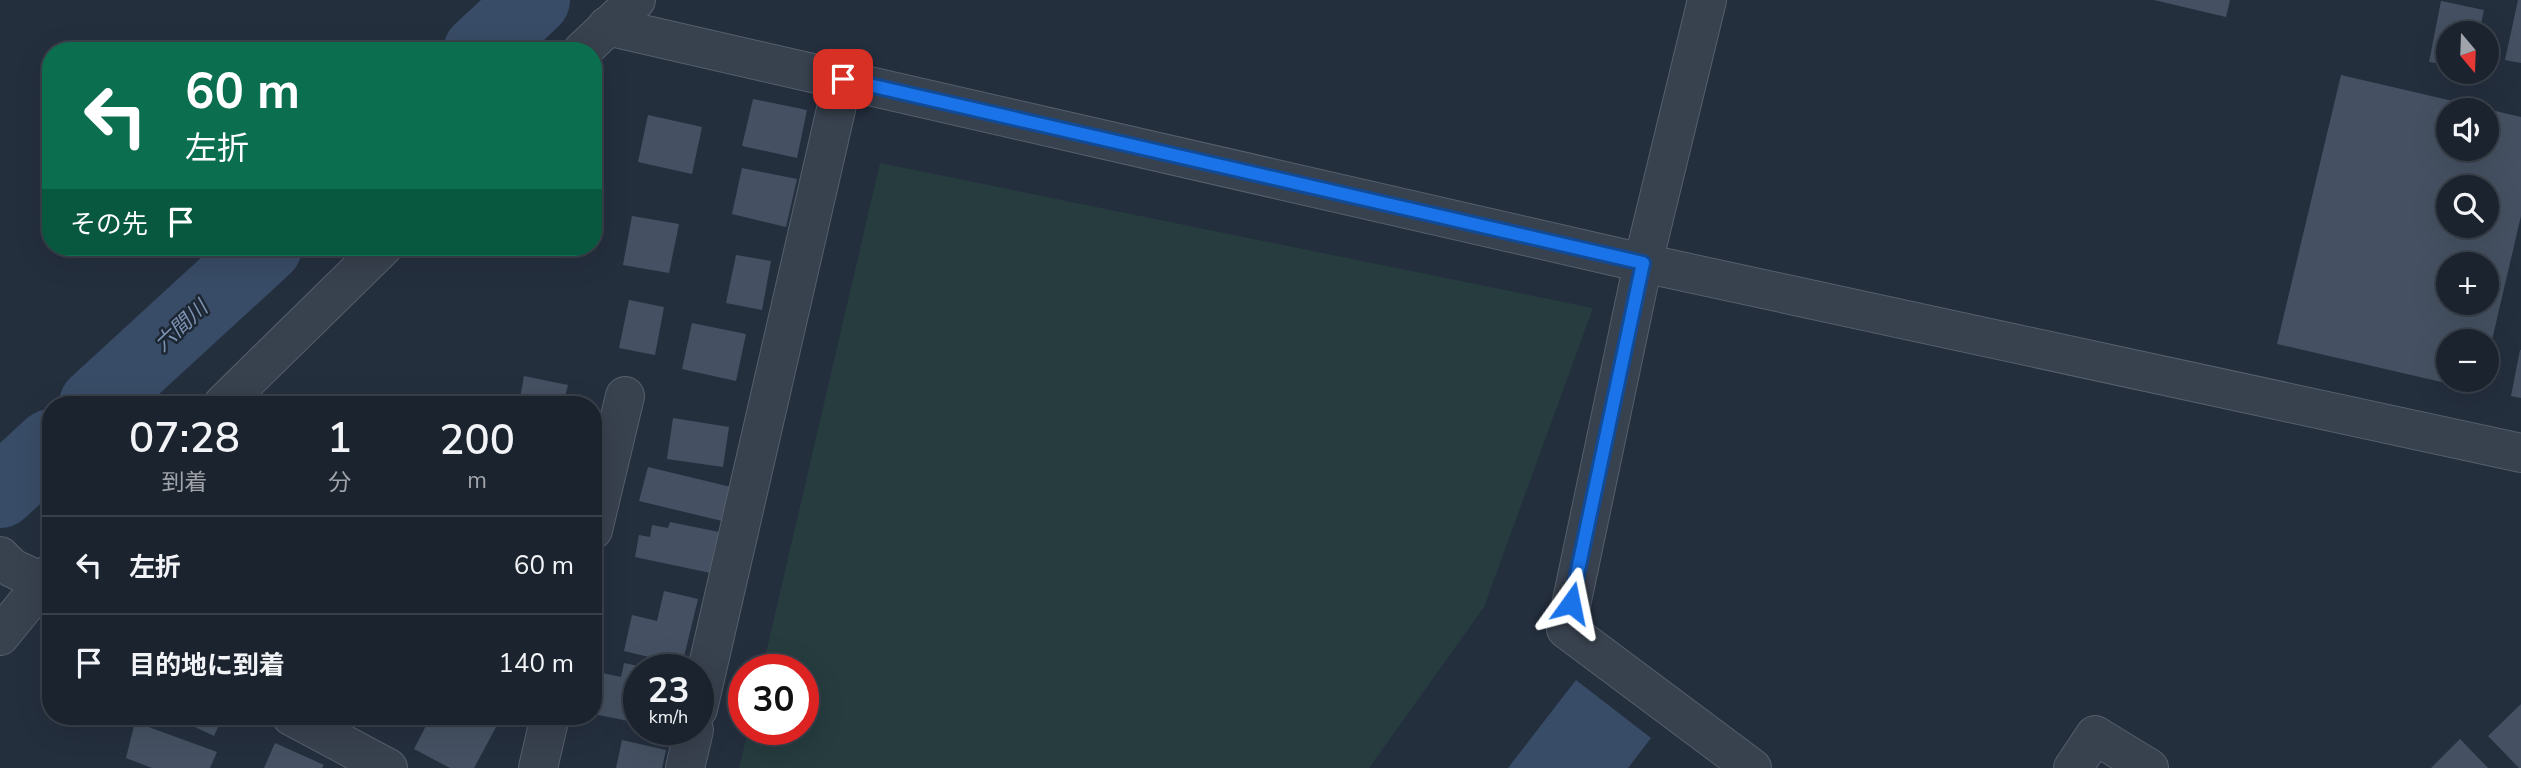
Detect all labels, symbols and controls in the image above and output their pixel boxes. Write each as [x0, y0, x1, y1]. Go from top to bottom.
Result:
north arrow [2436, 21, 2499, 84]
map controls [2436, 21, 2499, 392]
pin [813, 49, 873, 109]
text: 60 m [185, 58, 300, 125]
icon: arrive [824, 60, 862, 98]
icon: left [70, 70, 161, 161]
button: sound [2436, 98, 2499, 161]
text: 左折 [185, 127, 249, 170]
button: search [2436, 175, 2499, 238]
icon: arrive [162, 203, 200, 241]
text: その先 [70, 207, 148, 242]
button: + [2436, 252, 2499, 315]
water label: 六間川 [148, 293, 215, 358]
button: − [2436, 329, 2499, 392]
text: 07:28 [129, 410, 240, 467]
text: 1 [327, 410, 352, 467]
text: 200 [439, 412, 515, 469]
text: m [467, 465, 487, 496]
text: 到着 [161, 467, 207, 498]
text: 分 [328, 467, 351, 498]
icon: left [70, 546, 108, 584]
text: 60 m [514, 548, 574, 583]
text: 左折 [129, 550, 181, 585]
position arrow [1534, 566, 1608, 640]
icon: arrive [70, 644, 108, 682]
text: 140 m [498, 646, 574, 681]
text: 目的地に到着 [129, 648, 285, 683]
speed limit sign: 30 [728, 654, 819, 745]
text: 23 [647, 667, 690, 714]
text: km/h [649, 705, 688, 729]

